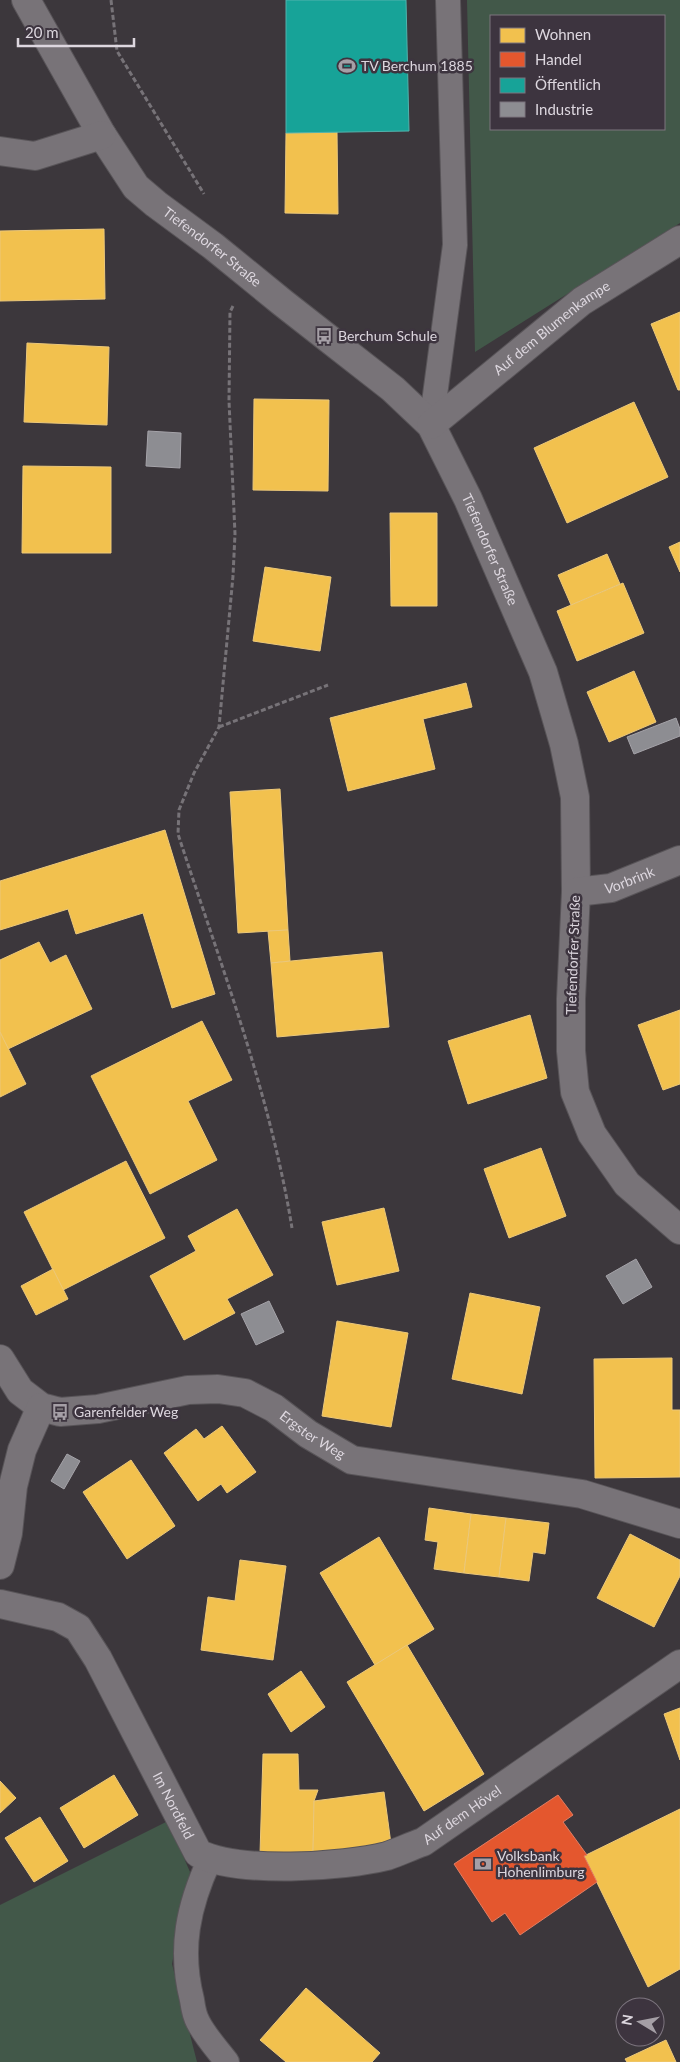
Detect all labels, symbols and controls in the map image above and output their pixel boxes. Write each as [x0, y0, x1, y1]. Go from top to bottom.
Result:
scale bar [18, 15, 134, 47]
legend [490, 15, 665, 130]
text: 20 m [25, 23, 59, 41]
text: Wohnen [535, 25, 591, 43]
text: Handel [535, 50, 582, 68]
sports icon: TV Berchum 1885 [337, 56, 357, 76]
place label: TV Berchum 1885 [361, 57, 473, 74]
text: Öffentlich [535, 75, 601, 93]
text: Industrie [535, 100, 593, 118]
street label: Tiefendorfer Straße [160, 203, 265, 290]
street label: Auf dem Blumenkampe [490, 277, 613, 378]
bus stop icon: Berchum Schule [314, 326, 334, 346]
place label: Berchum Schule [338, 327, 437, 344]
street label: Tiefendorfer Straße [459, 490, 522, 608]
street label: Vorbrink [603, 862, 658, 897]
street label: Tiefendorfer Straße [562, 895, 583, 1015]
bus stop icon: Garenfelder Weg [50, 1402, 70, 1422]
place label: Garenfelder Weg [74, 1403, 178, 1420]
street label: Ergster Weg [277, 1407, 349, 1462]
street label: Im Nordfeld [150, 1769, 198, 1842]
street label: Auf dem Hövel [419, 1781, 504, 1848]
place label: Volksbank Hohenlimburg [497, 1847, 584, 1880]
bank icon: Volksbank Hohenlimburg [473, 1854, 493, 1874]
north arrow [615, 1997, 665, 2047]
text: N [617, 2013, 636, 2026]

